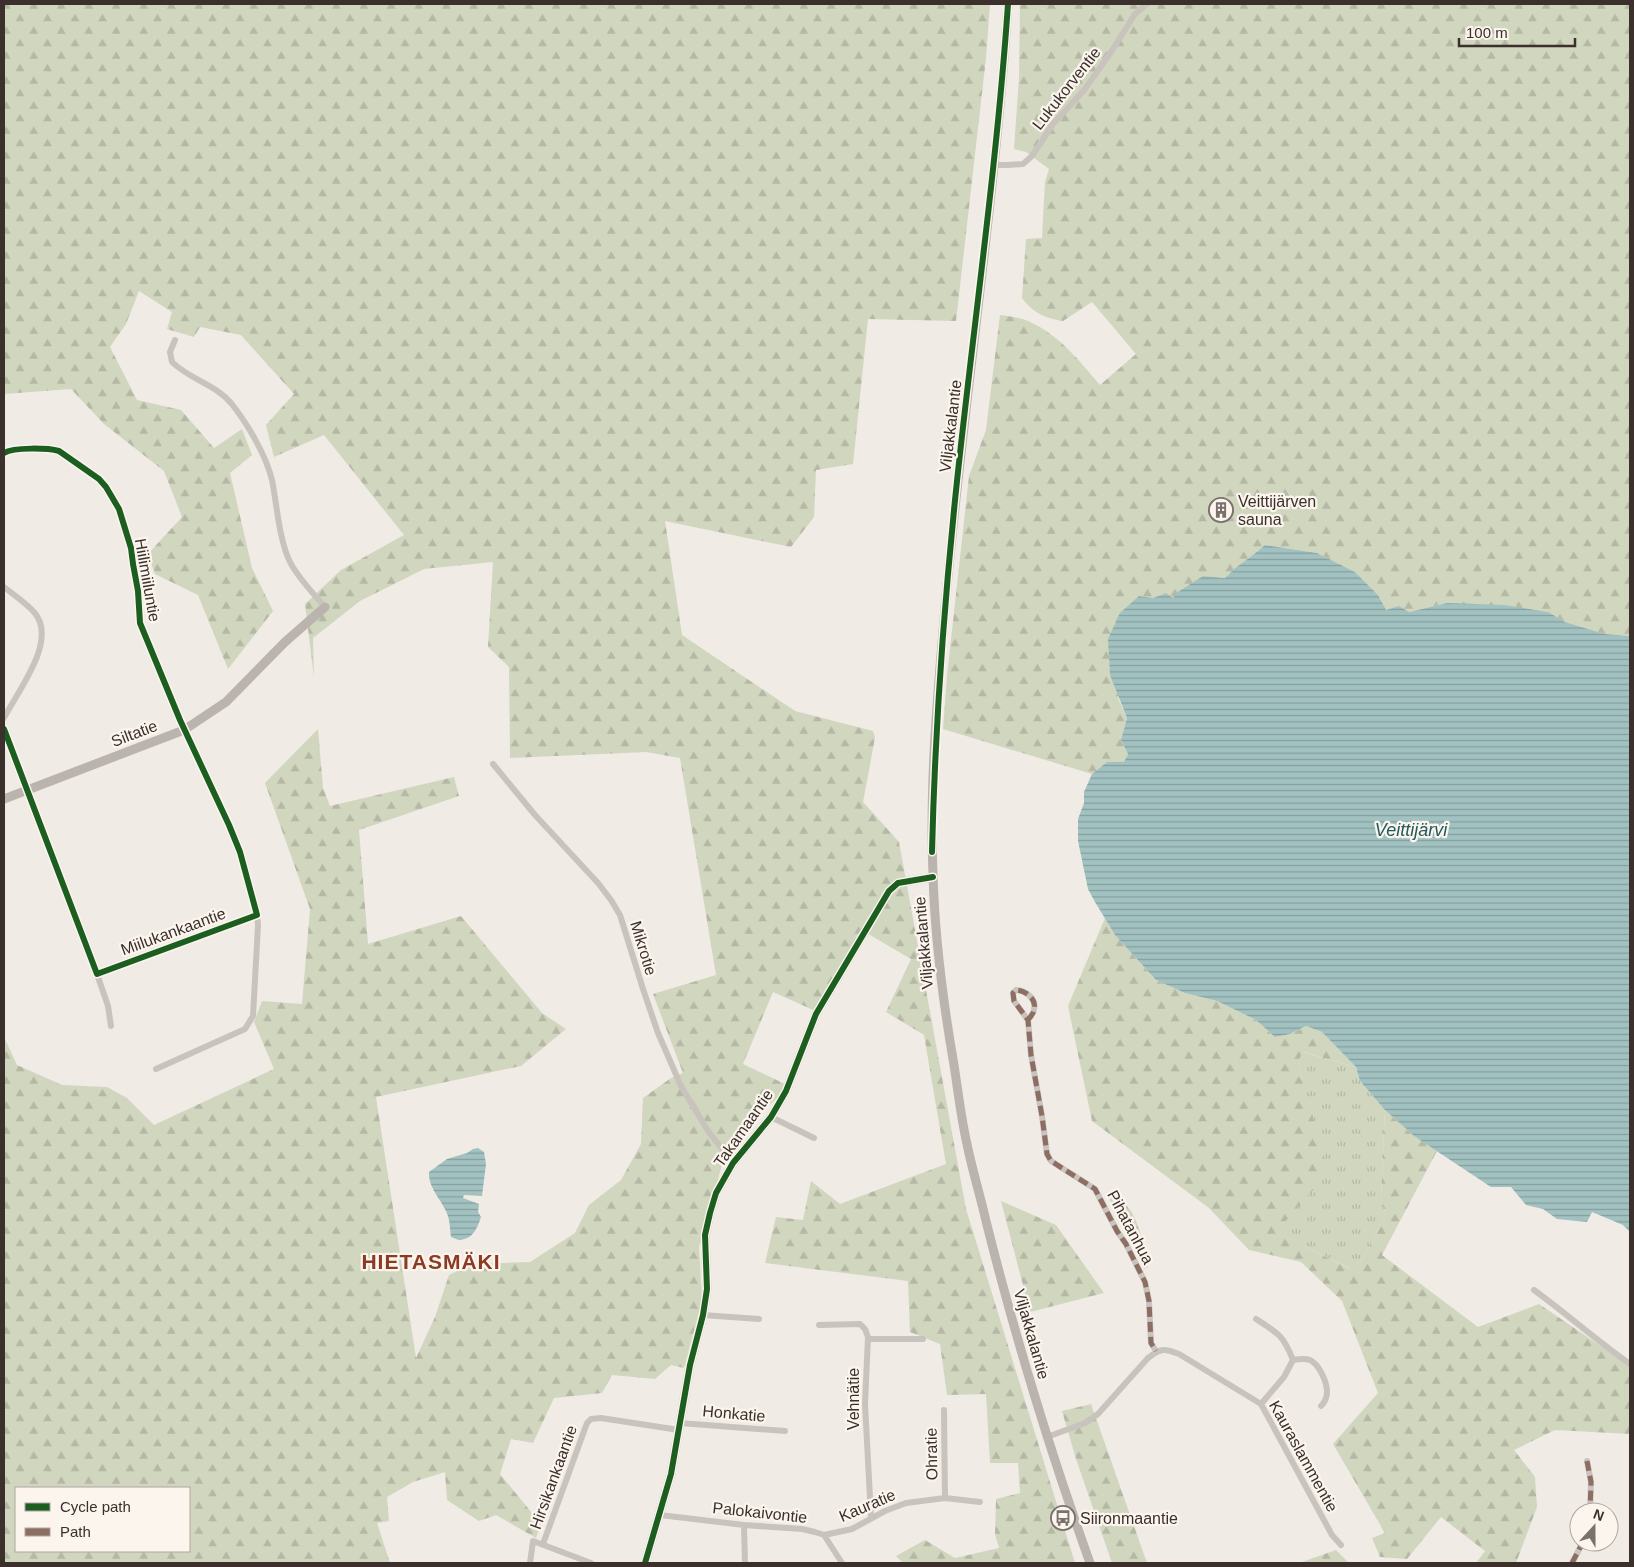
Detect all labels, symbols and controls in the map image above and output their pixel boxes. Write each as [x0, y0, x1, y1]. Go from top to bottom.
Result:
scale bar [1459, 15, 1575, 47]
text: 100 m [1466, 24, 1508, 41]
street label: Lukukorventie [1029, 44, 1104, 133]
street label: Viljakkalantie [936, 379, 965, 473]
place label: Veittijärven sauna [1238, 493, 1316, 528]
building icon: Veittijärven sauna [1208, 497, 1234, 523]
street label: Hiilimiiluntie [132, 537, 163, 623]
street label: Siltatie [109, 717, 160, 750]
water label: Veittijärvi [1375, 820, 1448, 840]
street label: Viljakkalantie [911, 896, 936, 990]
street label: Miilukankaantie [118, 905, 228, 958]
street label: Mikrotie [627, 919, 660, 978]
street label: Takamaantie [710, 1086, 776, 1170]
street label: Pihatanhua [1104, 1187, 1157, 1267]
district label: HIETASMÄKI [361, 1250, 501, 1273]
street label: Viljakkalantie [1011, 1287, 1053, 1381]
street label: Vehnätie [845, 1368, 862, 1430]
street label: Kauraslammentie [1266, 1398, 1341, 1515]
street label: Honkatie [702, 1402, 766, 1425]
street label: Hirsikankaantie [527, 1423, 580, 1531]
street label: Ohratie [923, 1428, 940, 1480]
street label: Kauratie [836, 1486, 898, 1525]
legend [15, 1487, 190, 1552]
text: Cycle path [60, 1498, 131, 1515]
street label: Palokaivontie [712, 1499, 808, 1526]
north arrow [1569, 1502, 1619, 1552]
bus stop icon: Siironmaantie [1050, 1505, 1076, 1531]
text: N [1591, 1506, 1606, 1524]
place label: Siironmaantie [1080, 1510, 1178, 1527]
text: Path [60, 1523, 91, 1540]

